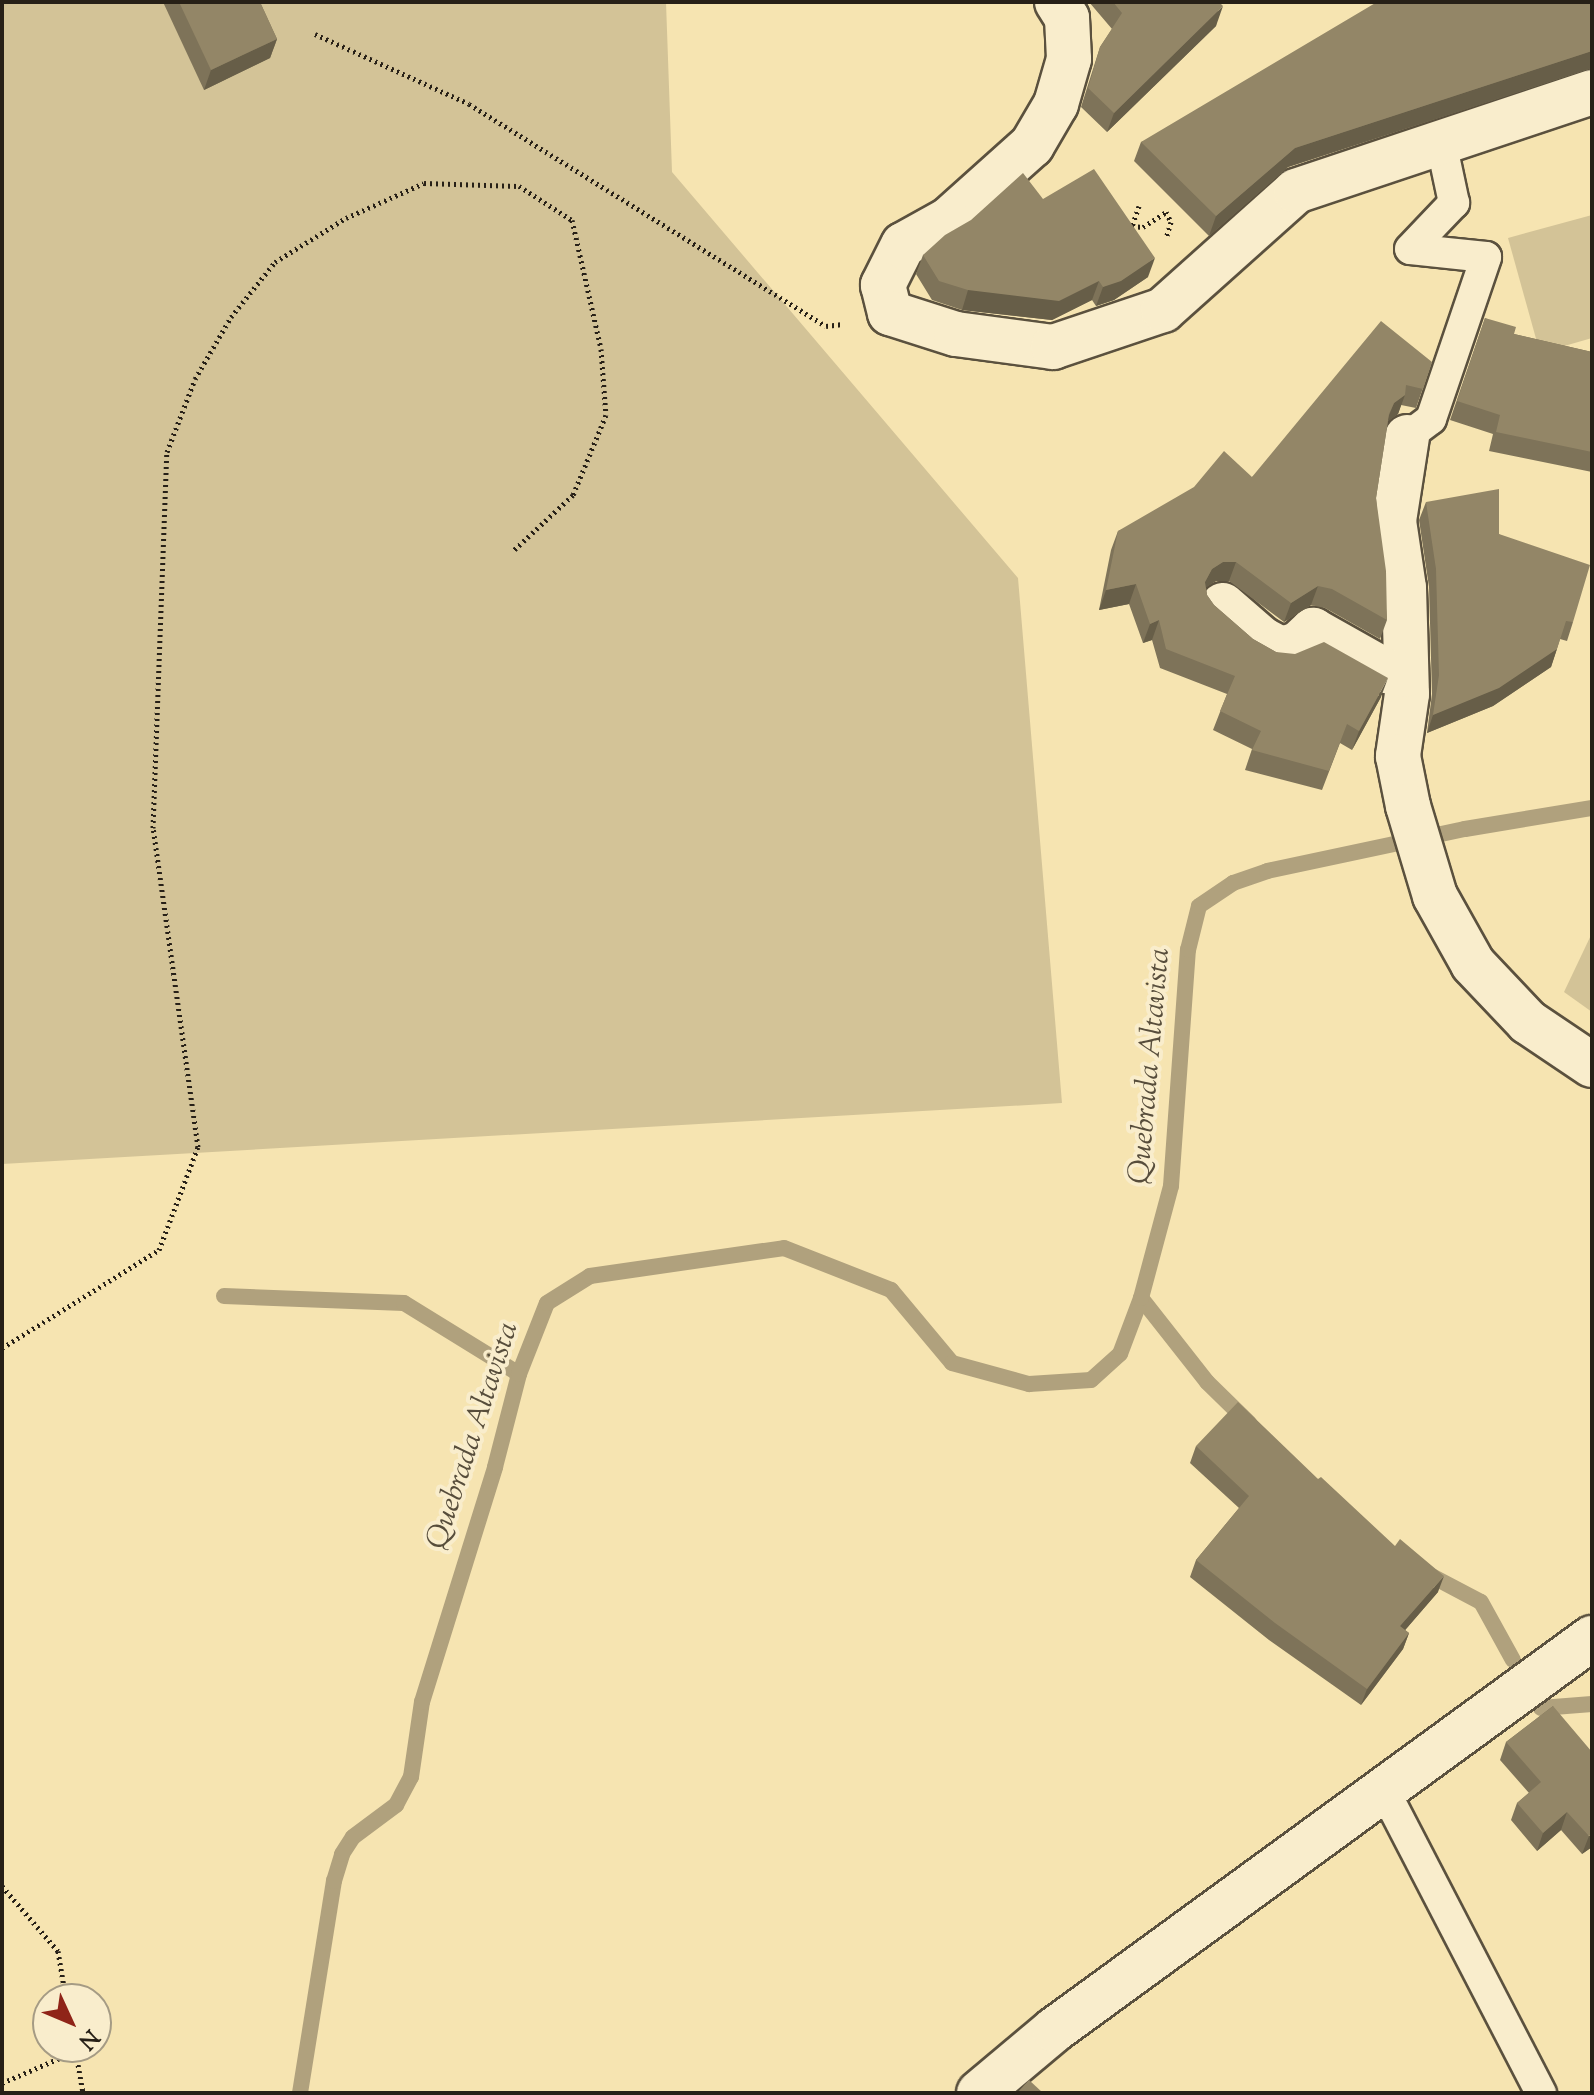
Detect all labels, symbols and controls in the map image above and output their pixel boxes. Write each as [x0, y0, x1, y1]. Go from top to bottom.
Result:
water label: Quebrada Altavista [1123, 947, 1179, 1185]
water label: Quebrada Altavista [420, 1318, 528, 1554]
north arrow [32, 1983, 112, 2063]
text: N [70, 2021, 105, 2056]

